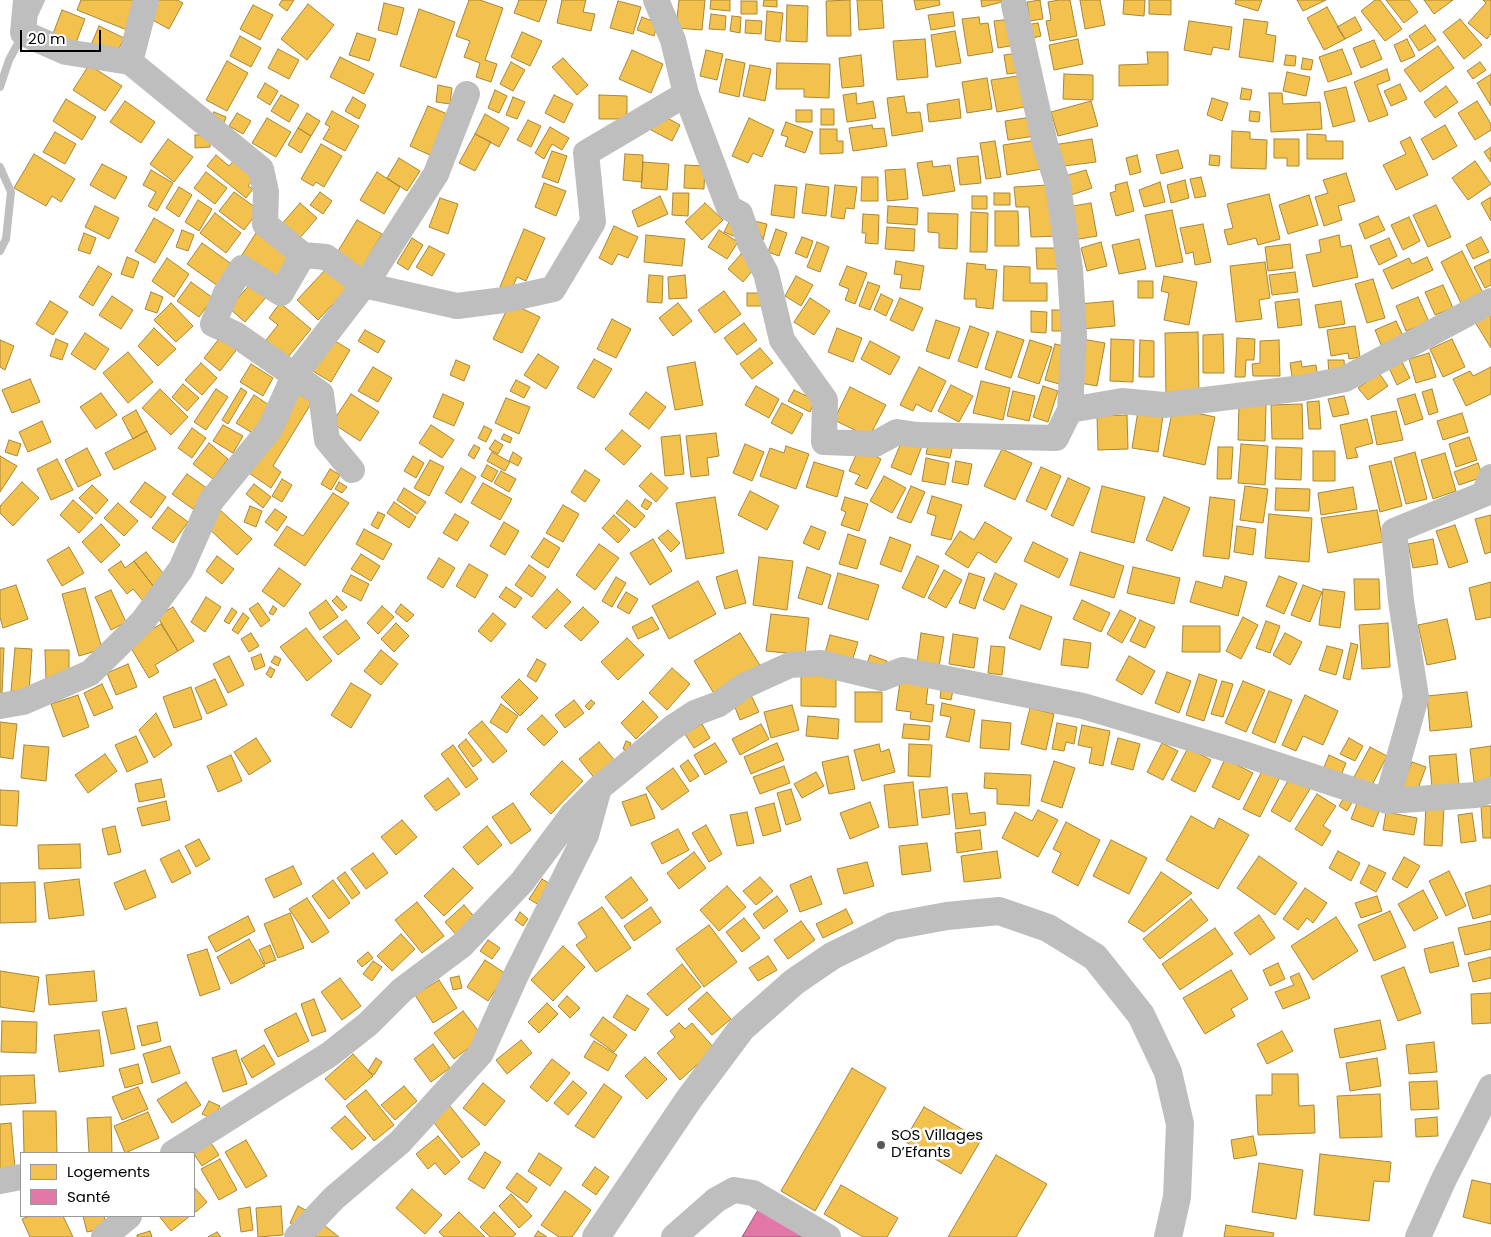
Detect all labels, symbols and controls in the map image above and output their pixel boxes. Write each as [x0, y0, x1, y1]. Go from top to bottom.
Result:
scale bar [22, 20, 104, 52]
text: 20 m [28, 28, 66, 49]
place label: SOS Villages D’Efants [891, 1127, 983, 1162]
marker: SOS Villages D’Efants [875, 1139, 887, 1151]
legend [20, 1152, 195, 1217]
text: Logements [67, 1161, 150, 1182]
text: Santé [67, 1186, 110, 1207]

